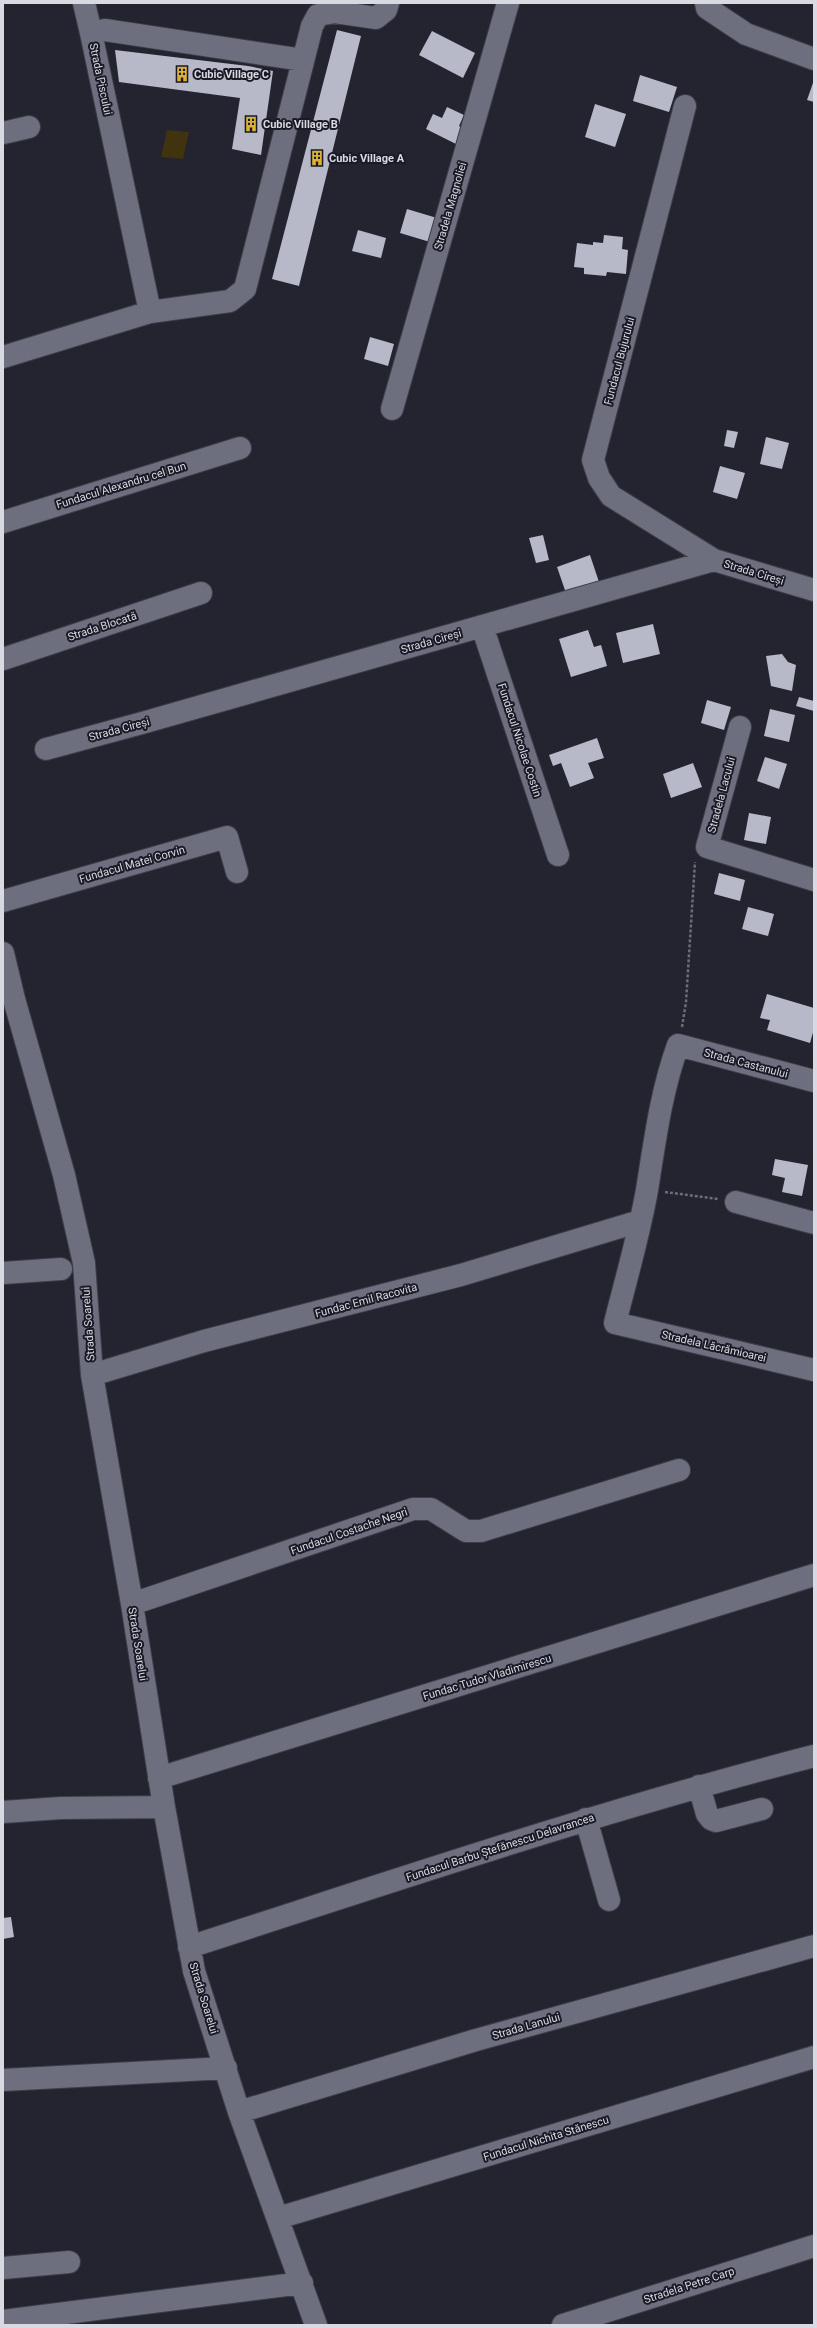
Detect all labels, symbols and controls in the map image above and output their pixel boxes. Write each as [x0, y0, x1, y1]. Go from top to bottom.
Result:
street label: Strada Piscului [87, 42, 114, 116]
building icon: Cubic Village C [173, 65, 191, 83]
place label: Cubic Village C [194, 68, 269, 81]
building icon: Cubic Village B [242, 115, 260, 133]
place label: Cubic Village B [263, 118, 338, 131]
building icon: Cubic Village A [308, 149, 326, 167]
place label: Cubic Village A [329, 152, 405, 165]
street label: Stradela Magnoliei [432, 161, 469, 252]
street label: Fundacul Bujurului [602, 316, 637, 406]
street label: Fundacul Alexandru cel Bun [54, 459, 188, 511]
street label: Strada Cireși [722, 557, 785, 588]
street label: Strada Blocată [66, 609, 138, 644]
street label: Strada Cireși [399, 627, 463, 656]
street label: Fundacul Nicolae Costin [495, 682, 544, 799]
street label: Strada Cireși [87, 715, 151, 744]
street label: Stradela Lacului [705, 756, 738, 835]
street label: Fundacul Matei Corvin [78, 843, 186, 886]
street label: Strada Castanului [702, 1046, 789, 1081]
street label: Fundac Emil Racovita [314, 1281, 419, 1320]
street label: Strada Soarelui [79, 1287, 98, 1361]
street label: Stradela Lăcrămioarei [660, 1328, 767, 1365]
street label: Fundacul Costache Negri [289, 1505, 409, 1558]
street label: Strada Soarelui [125, 1606, 150, 1682]
street label: Fundac Tudor Vladimirescu [421, 1652, 553, 1703]
street label: Fundacul Barbu Ștefănescu Delavrancea [404, 1811, 596, 1884]
street label: Strada Soarelui [186, 1961, 221, 2036]
street label: Strada Lanului [491, 2011, 562, 2042]
street label: Fundacul Nichita Stănescu [482, 2113, 610, 2164]
street label: Stradela Petre Carp [642, 2265, 736, 2306]

